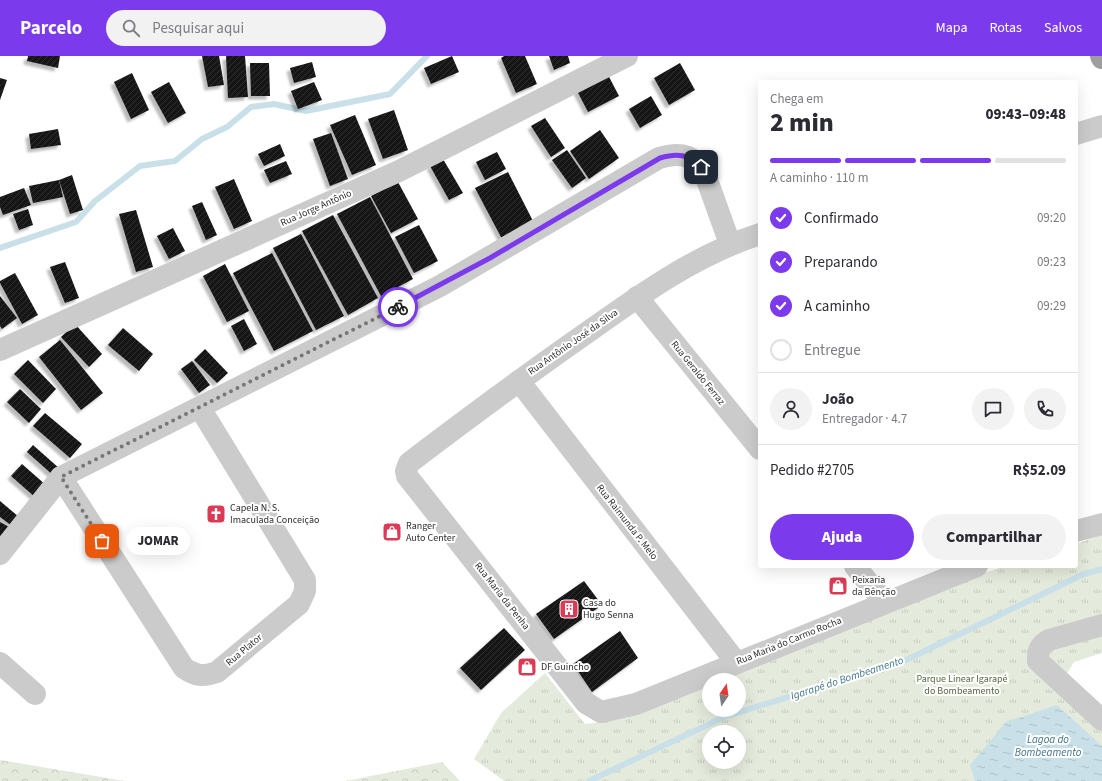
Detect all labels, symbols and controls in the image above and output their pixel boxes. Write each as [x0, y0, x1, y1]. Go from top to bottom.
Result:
search box [106, 10, 386, 46]
text: Parcelo [20, 15, 82, 42]
icon: search [120, 17, 142, 39]
text: Pesquisar aqui [152, 18, 244, 39]
text: Mapa [936, 18, 967, 38]
text: Rotas [989, 18, 1022, 38]
text: Salvos [1044, 18, 1082, 38]
text: Chega em [770, 90, 824, 108]
text: 2 min [770, 104, 834, 141]
text: 09:43–09:48 [985, 104, 1066, 125]
pin [684, 150, 718, 184]
icon: home [690, 156, 712, 178]
text: A caminho · 110 m [770, 169, 868, 187]
street label: Rua Jorge Antônio [278, 186, 354, 230]
icon: check [770, 207, 792, 229]
text: Confirmado [804, 208, 879, 229]
text: 09:20 [1037, 209, 1066, 227]
icon: check [770, 251, 792, 273]
text: Preparando [804, 252, 878, 273]
text: 09:23 [1037, 253, 1066, 271]
courier [378, 287, 418, 327]
icon: check [770, 295, 792, 317]
icon: bike [387, 296, 409, 318]
text: A caminho [804, 296, 870, 317]
text: 09:29 [1037, 297, 1066, 315]
street label: Rua Antônio José da Silva [525, 306, 621, 378]
street label: Rua Geraldo Ferraz [668, 338, 728, 408]
text: Entregue [804, 340, 861, 361]
button: person [770, 388, 812, 430]
button: chat [972, 388, 1014, 430]
button: phone [1024, 388, 1066, 430]
text: João [822, 389, 854, 410]
text: Entregador · 4.7 [822, 410, 907, 428]
text: Pedido #2705 [770, 460, 854, 481]
text: R$52.09 [1013, 460, 1066, 481]
street label: Rua Raimunda P. Melo [593, 481, 661, 563]
place label: Capela N. S. Imaculada Conceição [230, 501, 319, 527]
church icon: Capela N. S. Imaculada Conceição [205, 503, 227, 525]
button: Ajuda [770, 514, 914, 560]
button: Compartilhar [922, 514, 1066, 560]
place label: Ranger Auto Center [406, 519, 456, 545]
shop icon: Ranger Auto Center [381, 521, 403, 543]
pin [85, 524, 119, 558]
callout: JOMAR [126, 527, 190, 555]
icon: bag [91, 530, 113, 552]
text: JOMAR [137, 532, 179, 550]
street label: Rua Maria da Penha [471, 559, 533, 633]
place label: Peixaria da Bênção [852, 573, 896, 599]
shop icon: Peixaria da Bênção [827, 575, 849, 597]
place label: Casa do Hugo Senna [583, 596, 634, 622]
building icon: Casa do Hugo Senna [558, 598, 580, 620]
street label: Rua Maria do Carmo Rocha [734, 613, 844, 669]
street label: Rua Plator [223, 630, 266, 669]
water label: Igarapé do Bombeamento [789, 653, 906, 703]
shop icon: DF Guincho [516, 656, 538, 678]
place label: DF Guincho [541, 660, 589, 674]
park label: Parque Linear Igarapé do Bombeamento [916, 672, 1008, 698]
north arrow [702, 673, 746, 717]
map controls [702, 673, 746, 769]
button: locate [702, 725, 746, 769]
water label: Lagoa do Bombeamento [1015, 732, 1082, 760]

